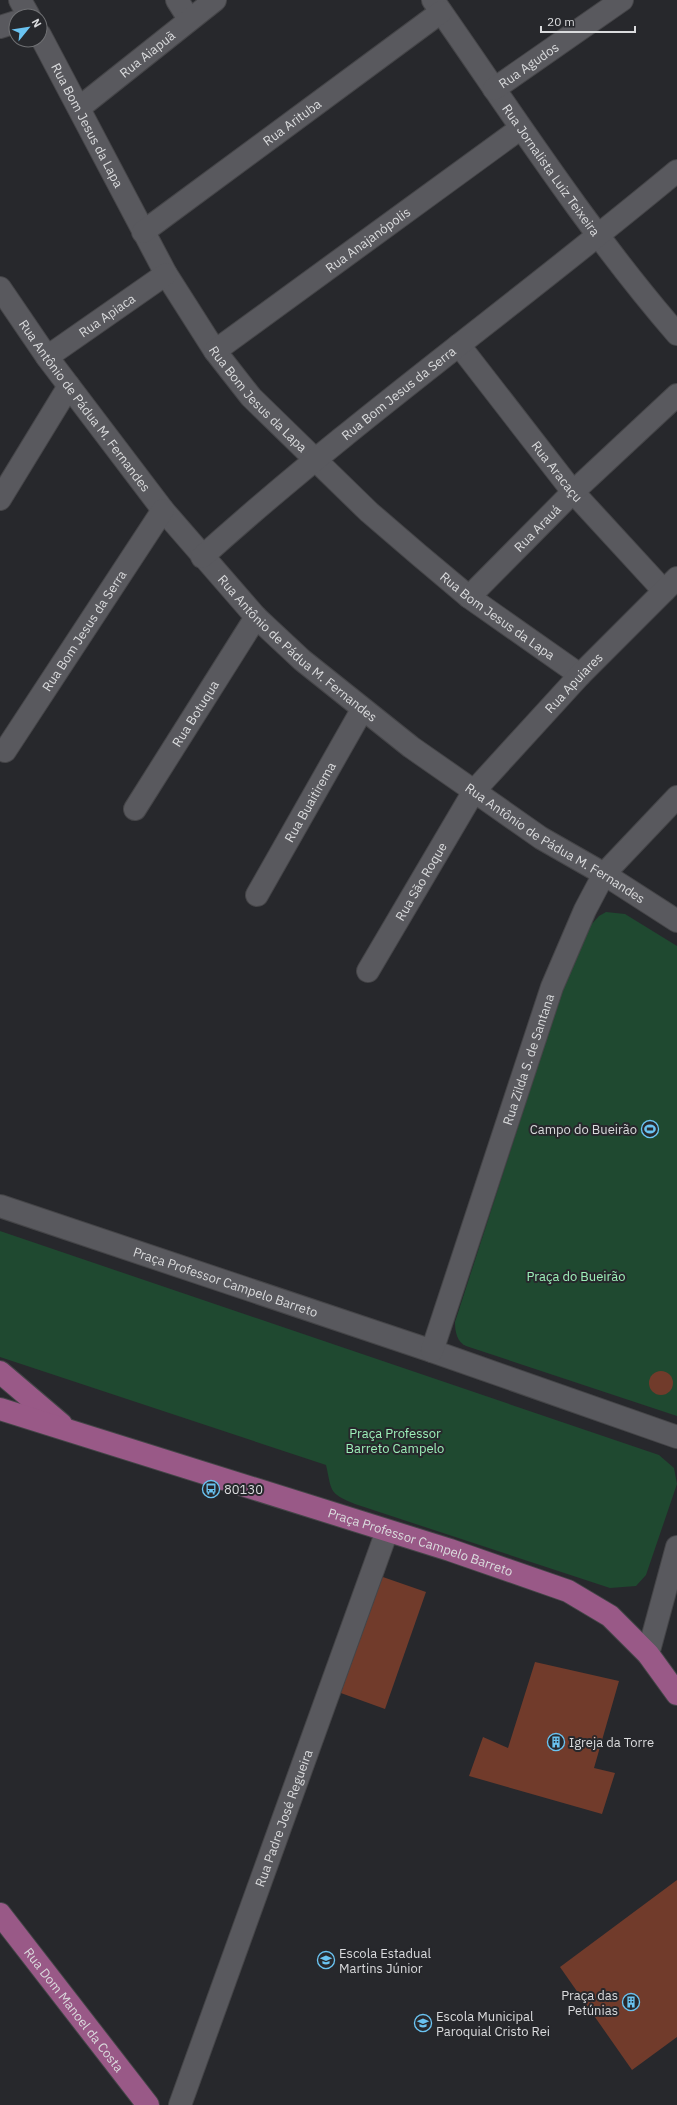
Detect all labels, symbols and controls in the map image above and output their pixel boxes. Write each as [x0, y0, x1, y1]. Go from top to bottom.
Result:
north arrow [8, 8, 48, 48]
scale bar [541, 8, 635, 34]
text: 20 m [547, 14, 575, 29]
text: N [29, 16, 45, 30]
street label: Rua Aiapuã [116, 27, 178, 81]
street label: Rua Agudos [495, 38, 562, 92]
street label: Rua Bom Jesus da Lapa [48, 60, 127, 190]
street label: Rua Arituba [259, 95, 325, 149]
street label: Rua Jornalista Luiz Teixeira [499, 101, 604, 239]
street label: Rua Anajanópolis [322, 203, 414, 276]
street label: Rua Apiaca [75, 290, 139, 341]
street label: Rua Antônio de Pádua M. Fernandes [15, 316, 155, 495]
street label: Rua Bom Jesus da Lapa [205, 342, 311, 456]
street label: Rua Bom Jesus da Serra [338, 342, 459, 444]
street label: Rua Aracaçu [528, 437, 586, 506]
street label: Rua Arauá [510, 501, 564, 555]
street label: Rua Bom Jesus da Serra [38, 567, 130, 694]
street label: Rua Bom Jesus da Lapa [437, 568, 558, 663]
street label: Rua Antônio de Pádua M. Fernandes [214, 571, 381, 725]
street label: Rua Apuiares [541, 649, 606, 717]
street label: Rua Botuqua [168, 677, 223, 750]
street label: Rua Buaitirema [280, 759, 339, 845]
street label: Rua Antônio de Pádua M. Fernandes [462, 779, 648, 907]
street label: Rua São Roque [391, 839, 450, 924]
street label: Rua Zilda S. de Santana [499, 991, 558, 1127]
sports icon: Campo do Bueirão [640, 1119, 660, 1139]
place label: Campo do Bueirão [530, 1121, 637, 1138]
street label: Praça Professor Campelo Barreto [131, 1243, 320, 1321]
park label: Praça do Bueirão [526, 1268, 626, 1285]
park label: Praça Professor Barreto Campelo [346, 1425, 444, 1457]
bus stop icon: 80130 [201, 1479, 221, 1499]
place label: 80130 [224, 1481, 263, 1498]
street label: Praça Professor Campelo Barreto [326, 1504, 515, 1580]
building icon: Igreja da Torre [546, 1732, 566, 1752]
place label: Igreja da Torre [569, 1734, 654, 1751]
street label: Rua Padre José Regueira [251, 1747, 316, 1889]
street label: Rua Dom Manoel da Costa [21, 1944, 128, 2075]
place label: Escola Estadual Martins Júnior [339, 1945, 431, 1977]
school or university icon: Escola Estadual Martins Júnior [316, 1950, 336, 1970]
place label: Praça das Petúnias [561, 1987, 618, 2019]
building icon: Praça das Petúnias [621, 1992, 641, 2012]
place label: Escola Municipal Paroquial Cristo Rei [436, 2008, 550, 2040]
school or university icon: Escola Municipal Paroquial Cristo Rei [413, 2013, 433, 2033]

